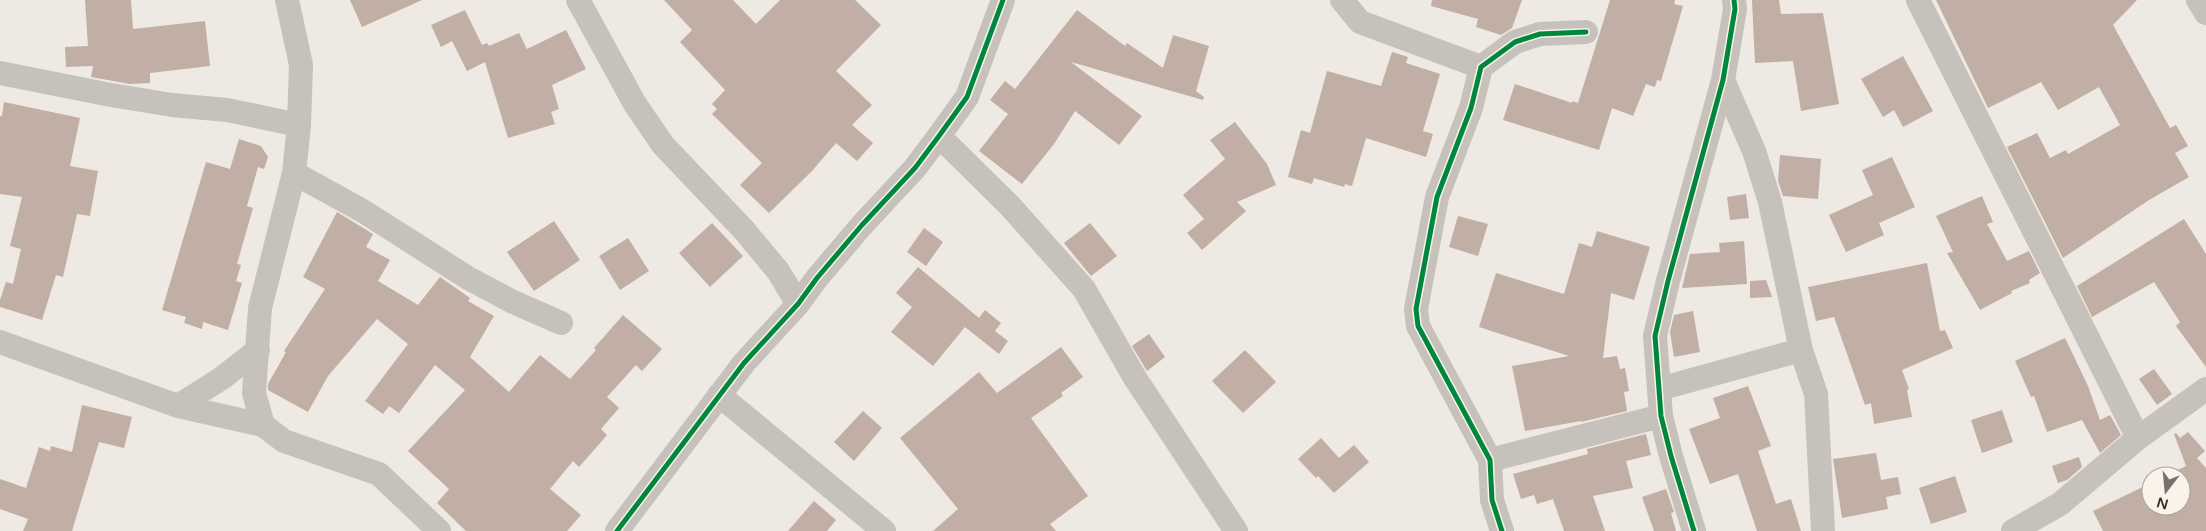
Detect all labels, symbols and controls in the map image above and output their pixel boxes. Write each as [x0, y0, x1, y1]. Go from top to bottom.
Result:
north arrow [2141, 466, 2191, 516]
text: N [2155, 493, 2170, 513]

